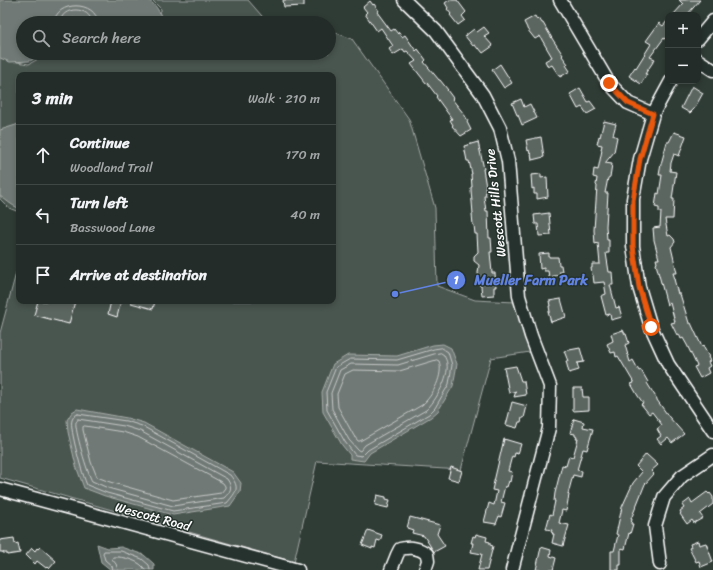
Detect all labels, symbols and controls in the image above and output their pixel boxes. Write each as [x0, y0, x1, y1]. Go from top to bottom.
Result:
map controls [665, 12, 701, 84]
button: + [665, 12, 701, 48]
search box [16, 16, 336, 60]
text: Search here [62, 25, 141, 51]
icon: search [30, 27, 52, 49]
button: − [665, 48, 701, 84]
route end [600, 74, 618, 92]
text: 3 min [32, 83, 73, 113]
text: Walk · 210 m [248, 87, 320, 110]
text: Continue [70, 130, 130, 156]
text: 170 m [285, 143, 320, 166]
icon: ahead [32, 144, 54, 166]
street label: Wescott Hills Drive [478, 147, 513, 258]
text: Woodland Trail [70, 156, 153, 179]
text: Turn left [70, 190, 128, 216]
text: 40 m [290, 203, 320, 226]
icon: left [32, 204, 54, 226]
text: Basswood Lane [70, 216, 155, 239]
text: Arrive at destination [70, 262, 207, 288]
icon: arrive [32, 264, 54, 286]
callout: Mueller Farm Park [446, 267, 595, 293]
text: Mueller Farm Park [473, 268, 588, 293]
text: 1 [453, 269, 459, 291]
route start [642, 318, 660, 336]
street label: Wescott Road [112, 495, 194, 538]

